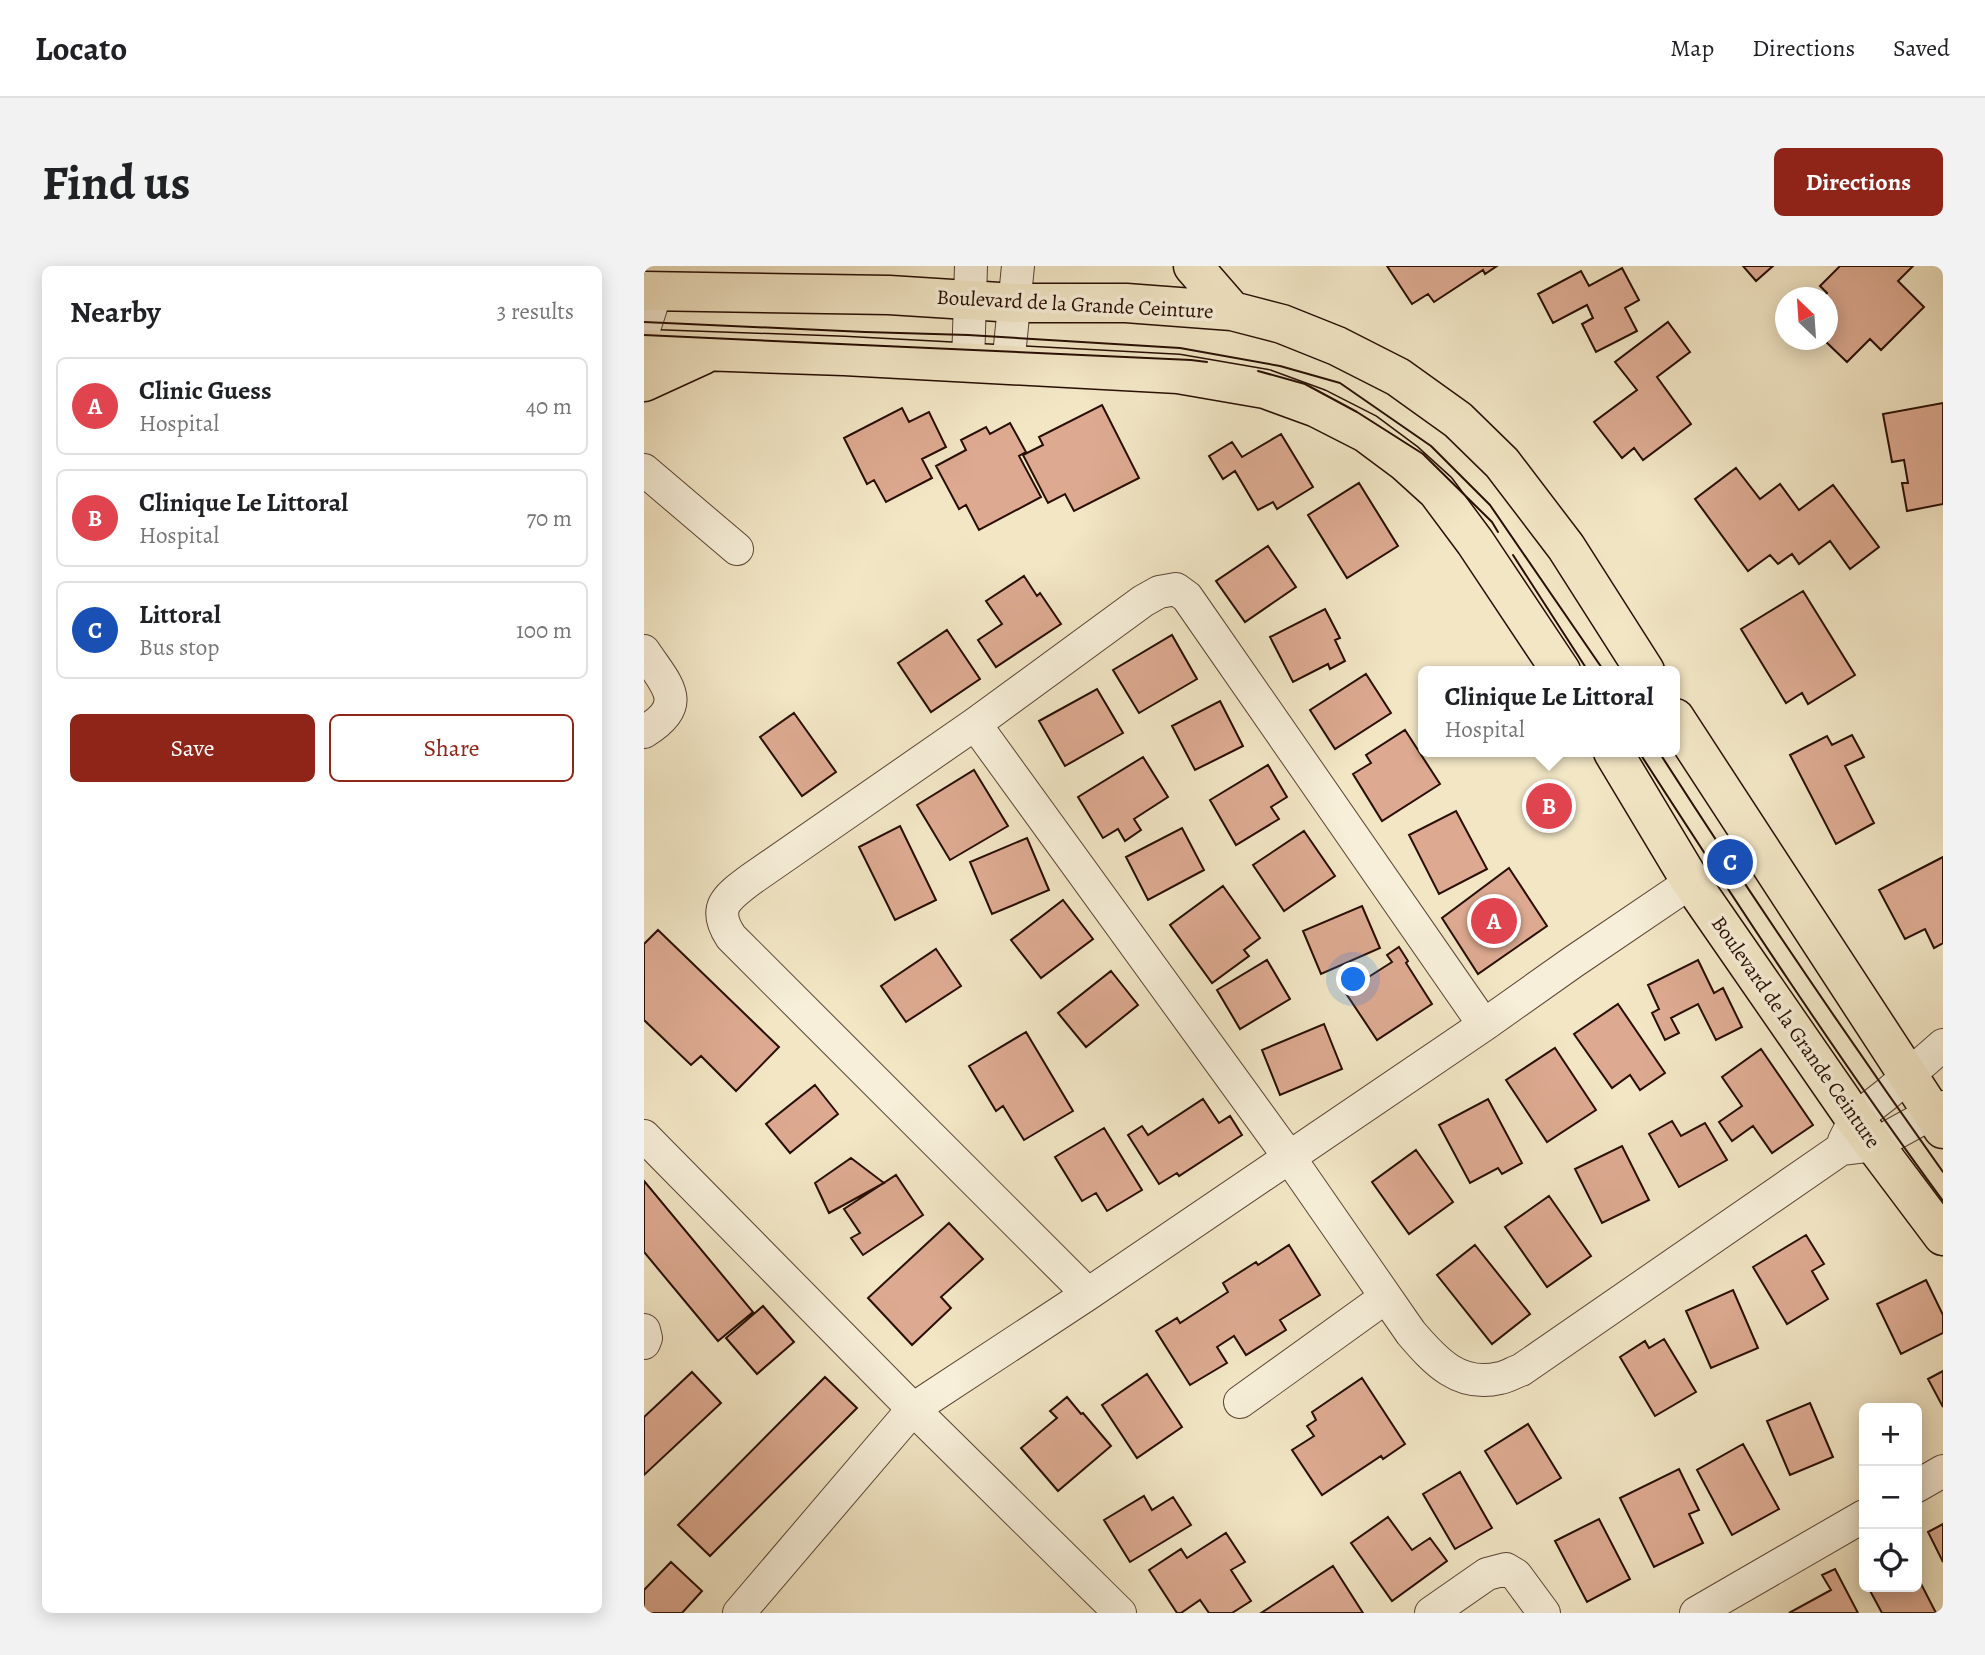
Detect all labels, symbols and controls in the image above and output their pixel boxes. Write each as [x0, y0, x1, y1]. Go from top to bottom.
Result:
text: Locato [35, 26, 127, 71]
text: Map [1670, 32, 1714, 64]
text: Directions [1752, 32, 1855, 64]
text: Saved [1893, 32, 1950, 64]
button: Directions [1774, 148, 1943, 216]
text: Find us [42, 149, 190, 216]
street label: Boulevard de la Grande Ceinture [936, 283, 1214, 325]
north arrow [1775, 287, 1838, 350]
text: Nearby [70, 292, 161, 332]
text: 3 results [497, 296, 574, 327]
text: Clinic Guess [139, 373, 272, 408]
text: A [88, 391, 102, 422]
text: 40 m [526, 391, 572, 422]
text: Hospital [139, 408, 219, 439]
text: Clinique Le Littoral [139, 485, 348, 520]
text: B [88, 503, 102, 534]
text: 70 m [526, 503, 572, 534]
text: Hospital [139, 520, 219, 551]
text: Littoral [139, 597, 221, 632]
text: C [88, 615, 102, 646]
text: 100 m [516, 615, 572, 646]
text: Bus stop [139, 632, 219, 663]
popup [1418, 666, 1680, 757]
text: Clinique Le Littoral [1444, 679, 1654, 714]
button: Save [70, 714, 315, 782]
button: Share [329, 714, 574, 782]
text: Hospital [1444, 714, 1525, 745]
pin: B [1526, 780, 1572, 832]
pin: C [1707, 836, 1753, 888]
pin: A [1471, 895, 1517, 947]
street label: Boulevard de la Grande Ceinture [1705, 910, 1887, 1154]
your location [1336, 962, 1370, 996]
map controls [1859, 1403, 1922, 1592]
button: + [1859, 1403, 1922, 1466]
button: − [1859, 1466, 1922, 1529]
button: locate [1859, 1529, 1922, 1592]

